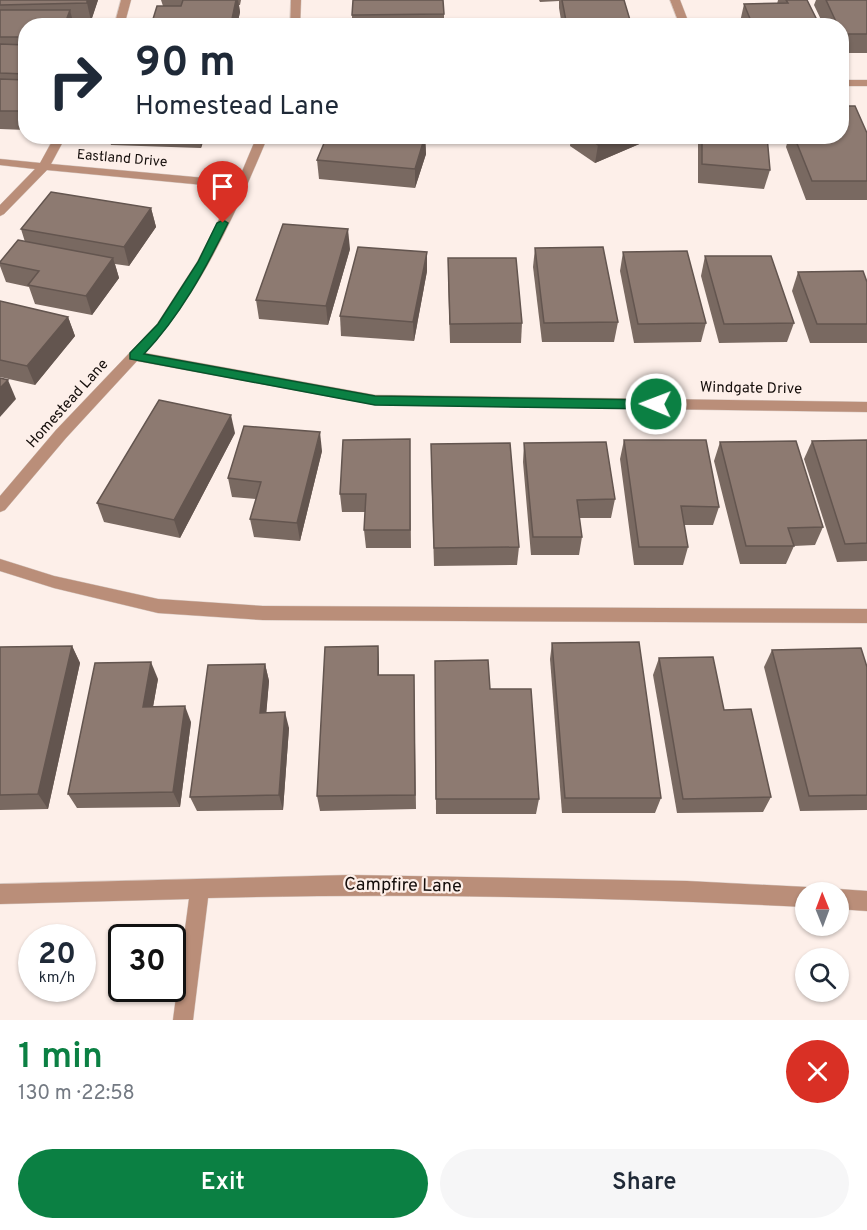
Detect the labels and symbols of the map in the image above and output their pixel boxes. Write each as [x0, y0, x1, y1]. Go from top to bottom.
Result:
street label: Eastland Drive [76, 147, 168, 171]
pin [197, 161, 248, 223]
street label: Homestead Lane [23, 356, 113, 452]
position arrow [624, 372, 688, 436]
street label: Windgate Drive [700, 379, 802, 399]
street label: Campfire Lane [344, 873, 462, 899]
north arrow [795, 882, 849, 936]
speed limit sign: 30 [108, 924, 186, 1002]

